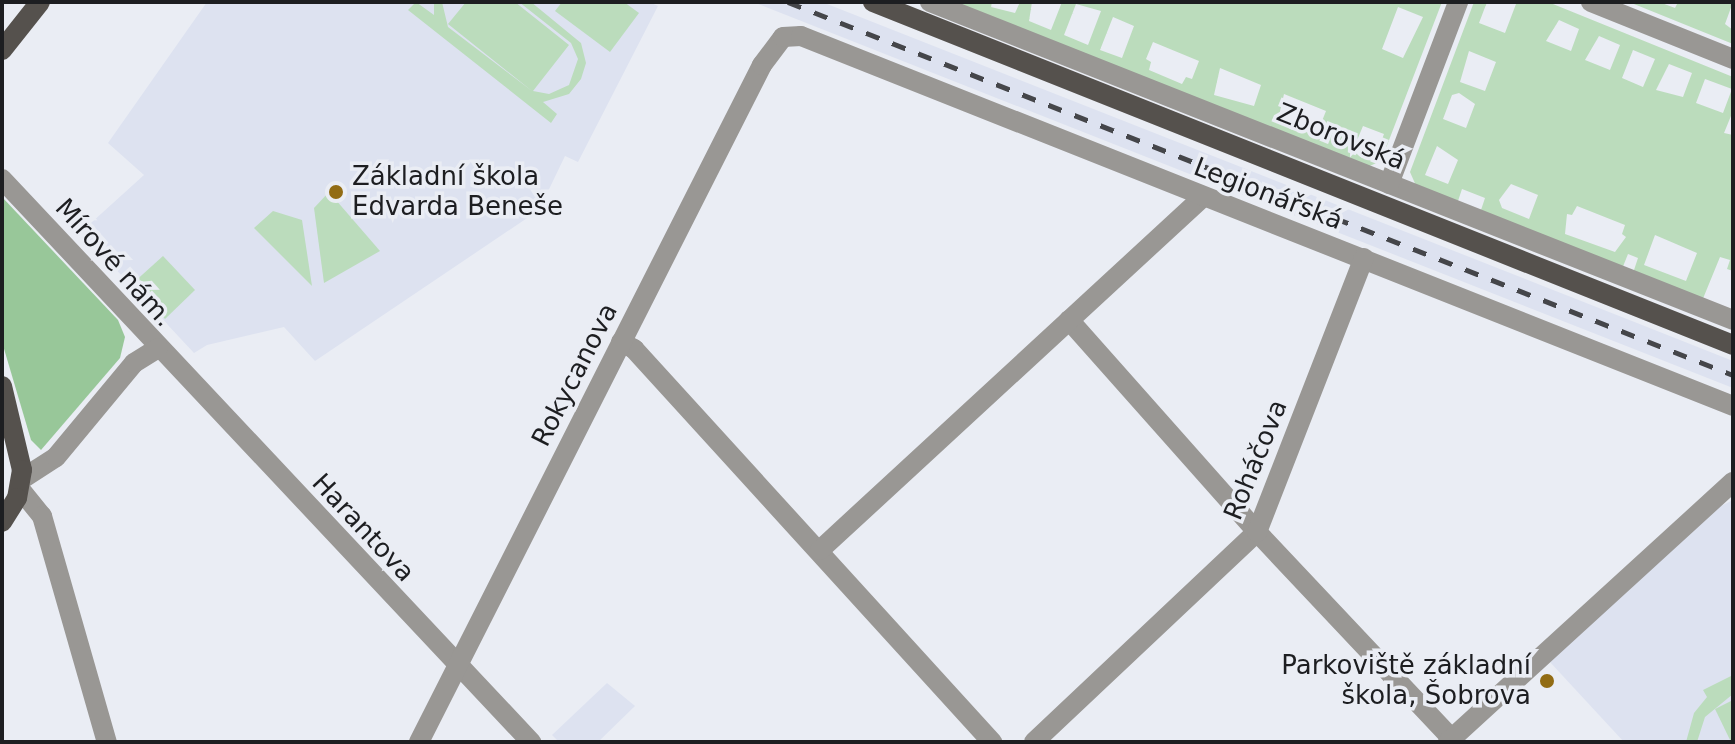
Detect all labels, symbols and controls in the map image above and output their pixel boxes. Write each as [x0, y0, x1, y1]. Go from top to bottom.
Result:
street label: Zborovská [1272, 97, 1410, 177]
street label: Legionářská [1189, 151, 1347, 237]
place label: Základní škola Edvarda Beneše [352, 161, 563, 222]
marker: Základní škola Edvarda Beneše [327, 183, 345, 201]
street label: Mírové nám. [48, 193, 180, 333]
street label: Rokycanova [526, 298, 624, 452]
street label: Roháčova [1218, 395, 1294, 525]
street label: Harantova [305, 468, 421, 588]
place label: Parkoviště základní škola, Šobrova [1281, 650, 1531, 712]
marker: Parkoviště základní škola, Šobrova [1538, 672, 1556, 690]

